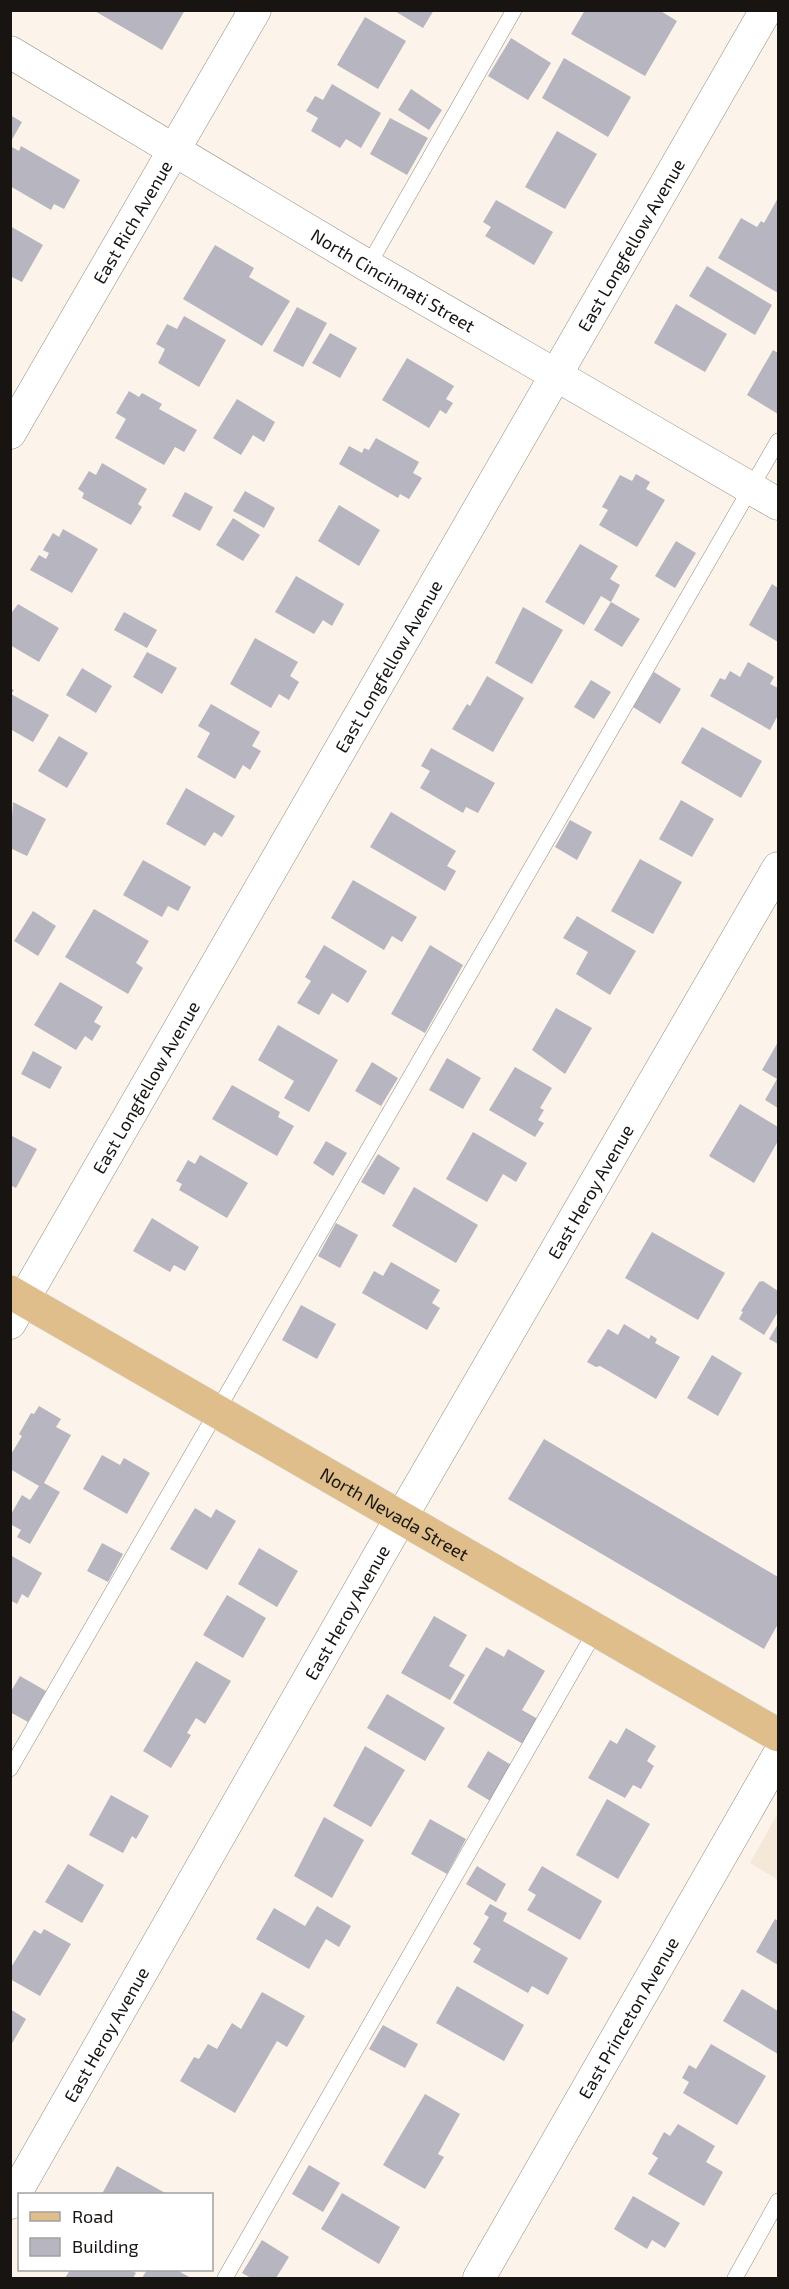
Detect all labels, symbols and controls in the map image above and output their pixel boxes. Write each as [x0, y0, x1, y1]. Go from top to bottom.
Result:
street label: East Longfellow Avenue [572, 155, 689, 335]
street label: East Rich Avenue [88, 156, 177, 287]
street label: North Cincinnati Street [307, 224, 479, 337]
street label: East Longfellow Avenue [330, 576, 447, 756]
street label: East Longfellow Avenue [87, 997, 204, 1178]
street label: East Heroy Avenue [543, 1120, 638, 1263]
street label: North Nevada Street [317, 1462, 473, 1565]
street label: East Heroy Avenue [300, 1541, 394, 1684]
street label: East Princeton Avenue [573, 1933, 683, 2102]
street label: East Heroy Avenue [59, 1963, 153, 2106]
legend [18, 2193, 213, 2271]
text: Road [72, 2205, 113, 2227]
text: Building [72, 2235, 139, 2257]

